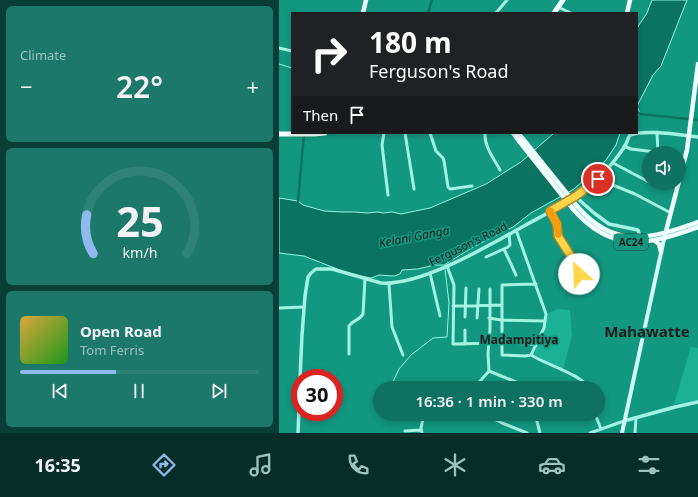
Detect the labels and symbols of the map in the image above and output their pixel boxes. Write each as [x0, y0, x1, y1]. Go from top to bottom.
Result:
pin [581, 162, 615, 196]
street label: Ferguson's Road [426, 218, 509, 269]
water label: Kelani Ganga [377, 221, 451, 252]
road number: AC24 [614, 234, 648, 250]
position arrow [558, 253, 600, 295]
district label: Mahawatte [604, 321, 690, 341]
district label: Madampitiya [480, 331, 559, 348]
speed limit sign: 30 [291, 369, 343, 421]

